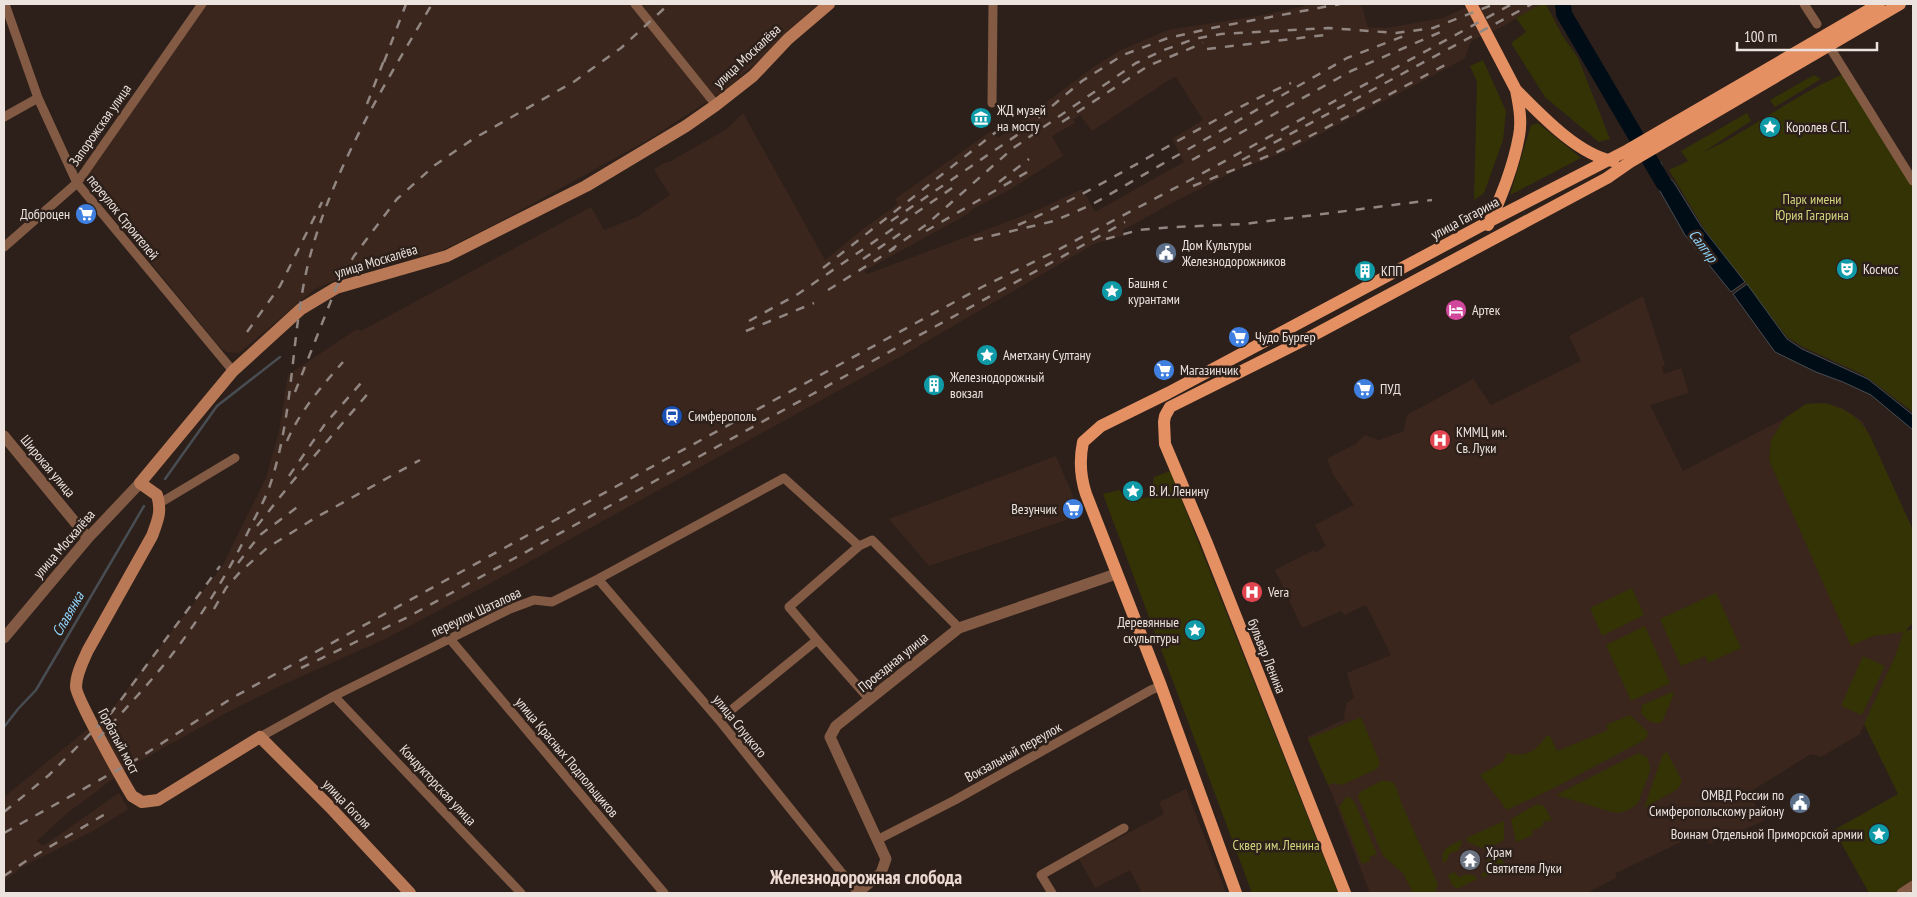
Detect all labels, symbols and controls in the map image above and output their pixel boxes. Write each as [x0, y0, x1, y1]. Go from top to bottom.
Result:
street label: улица Москалёва [710, 20, 784, 92]
scale bar [1737, 20, 1877, 52]
text: 100 m [1744, 27, 1777, 46]
street label: Запорожская улица [65, 80, 135, 170]
place label: ЖД музей на мосту [996, 101, 1046, 135]
museum icon: ЖД музей на мосту [969, 106, 993, 130]
place icon: Королев С.П. [1758, 115, 1782, 139]
place label: Королев С.П. [1786, 118, 1849, 136]
street label: переулок Строителей [83, 171, 163, 263]
park label: Парк имени Юрия Гагарина [1775, 190, 1849, 224]
street label: улица Гагарина [1428, 193, 1502, 243]
supermarket icon: Доброцен [74, 202, 98, 226]
place label: Доброцен [20, 205, 70, 223]
water label: Салгир [1685, 225, 1723, 267]
place label: Дом Культуры Железнодорожников [1181, 236, 1286, 270]
street label: улица Москалёва [333, 240, 419, 282]
public building icon: Дом Культуры Железнодорожников [1154, 241, 1178, 265]
theatre icon: Космос [1835, 257, 1859, 281]
building icon: КПП [1353, 259, 1377, 283]
place label: Космос [1863, 260, 1899, 278]
place label: КПП [1381, 262, 1403, 280]
place label: Башня с курантами [1128, 274, 1180, 308]
place icon: Башня с курантами [1100, 279, 1124, 303]
hotel icon: Артек [1444, 298, 1468, 322]
place label: Артек [1472, 301, 1501, 319]
supermarket icon: Чудо Бургер [1227, 325, 1251, 349]
place label: Чудо Бургер [1255, 328, 1316, 346]
place icon: Аметхану Султану [975, 343, 999, 367]
place label: Аметхану Султану [1003, 346, 1092, 364]
supermarket icon: Магазинчик [1152, 358, 1176, 382]
place label: Магазинчик [1180, 361, 1239, 379]
place label: Железнодорожный вокзал [949, 368, 1044, 402]
building icon: Железнодорожный вокзал [922, 373, 946, 397]
supermarket icon: ПУД [1352, 377, 1376, 401]
place label: ПУД [1380, 380, 1401, 398]
station icon: Симферополь [660, 404, 684, 428]
place label: Симферополь [688, 407, 757, 425]
place label: КММЦ им. Св. Луки [1456, 423, 1507, 457]
hospital icon: КММЦ им. Св. Луки [1428, 428, 1452, 452]
street label: Широкая улица [17, 431, 79, 501]
place icon: В. И. Ленину [1121, 479, 1145, 503]
place label: В. И. Ленину [1149, 482, 1209, 500]
supermarket icon: Везунчик [1061, 497, 1085, 521]
place label: Везунчик [1011, 500, 1058, 518]
street label: улица Москалёва [29, 506, 99, 582]
hospital icon: Vera [1240, 580, 1264, 604]
street label: переулок Шаталова [428, 583, 524, 641]
place label: Vera [1267, 583, 1289, 601]
water label: Славянка [47, 587, 88, 640]
place label: Деревянные скульптуры [1117, 613, 1179, 647]
street label: бульвар Ленина [1244, 616, 1290, 696]
place icon: Деревянные скульптуры [1183, 618, 1207, 642]
street label: Проездная улица [854, 628, 932, 696]
street label: улица Слуцкого [709, 691, 771, 761]
street label: улица Красных Подпольщиков [511, 693, 623, 821]
street label: Горбатый мост [94, 705, 144, 777]
street label: Вокзальный переулок [961, 718, 1065, 786]
street label: Кондукторская улица [396, 741, 480, 829]
street label: улица Гоголя [319, 775, 375, 833]
place label: ОМВД России по Симферопольскому району [1649, 786, 1785, 820]
public building icon: ОМВД России по Симферопольскому району [1788, 791, 1812, 815]
place icon: Воинам Отдельной Приморской армии [1867, 822, 1891, 846]
place label: Воинам Отдельной Приморской армии [1671, 825, 1863, 843]
park label: Сквер им. Ленина [1232, 836, 1320, 854]
place label: Храм Святителя Луки [1486, 843, 1562, 877]
temple icon: Храм Святителя Луки [1458, 848, 1482, 872]
district label: Железнодорожная слобода [769, 865, 962, 889]

